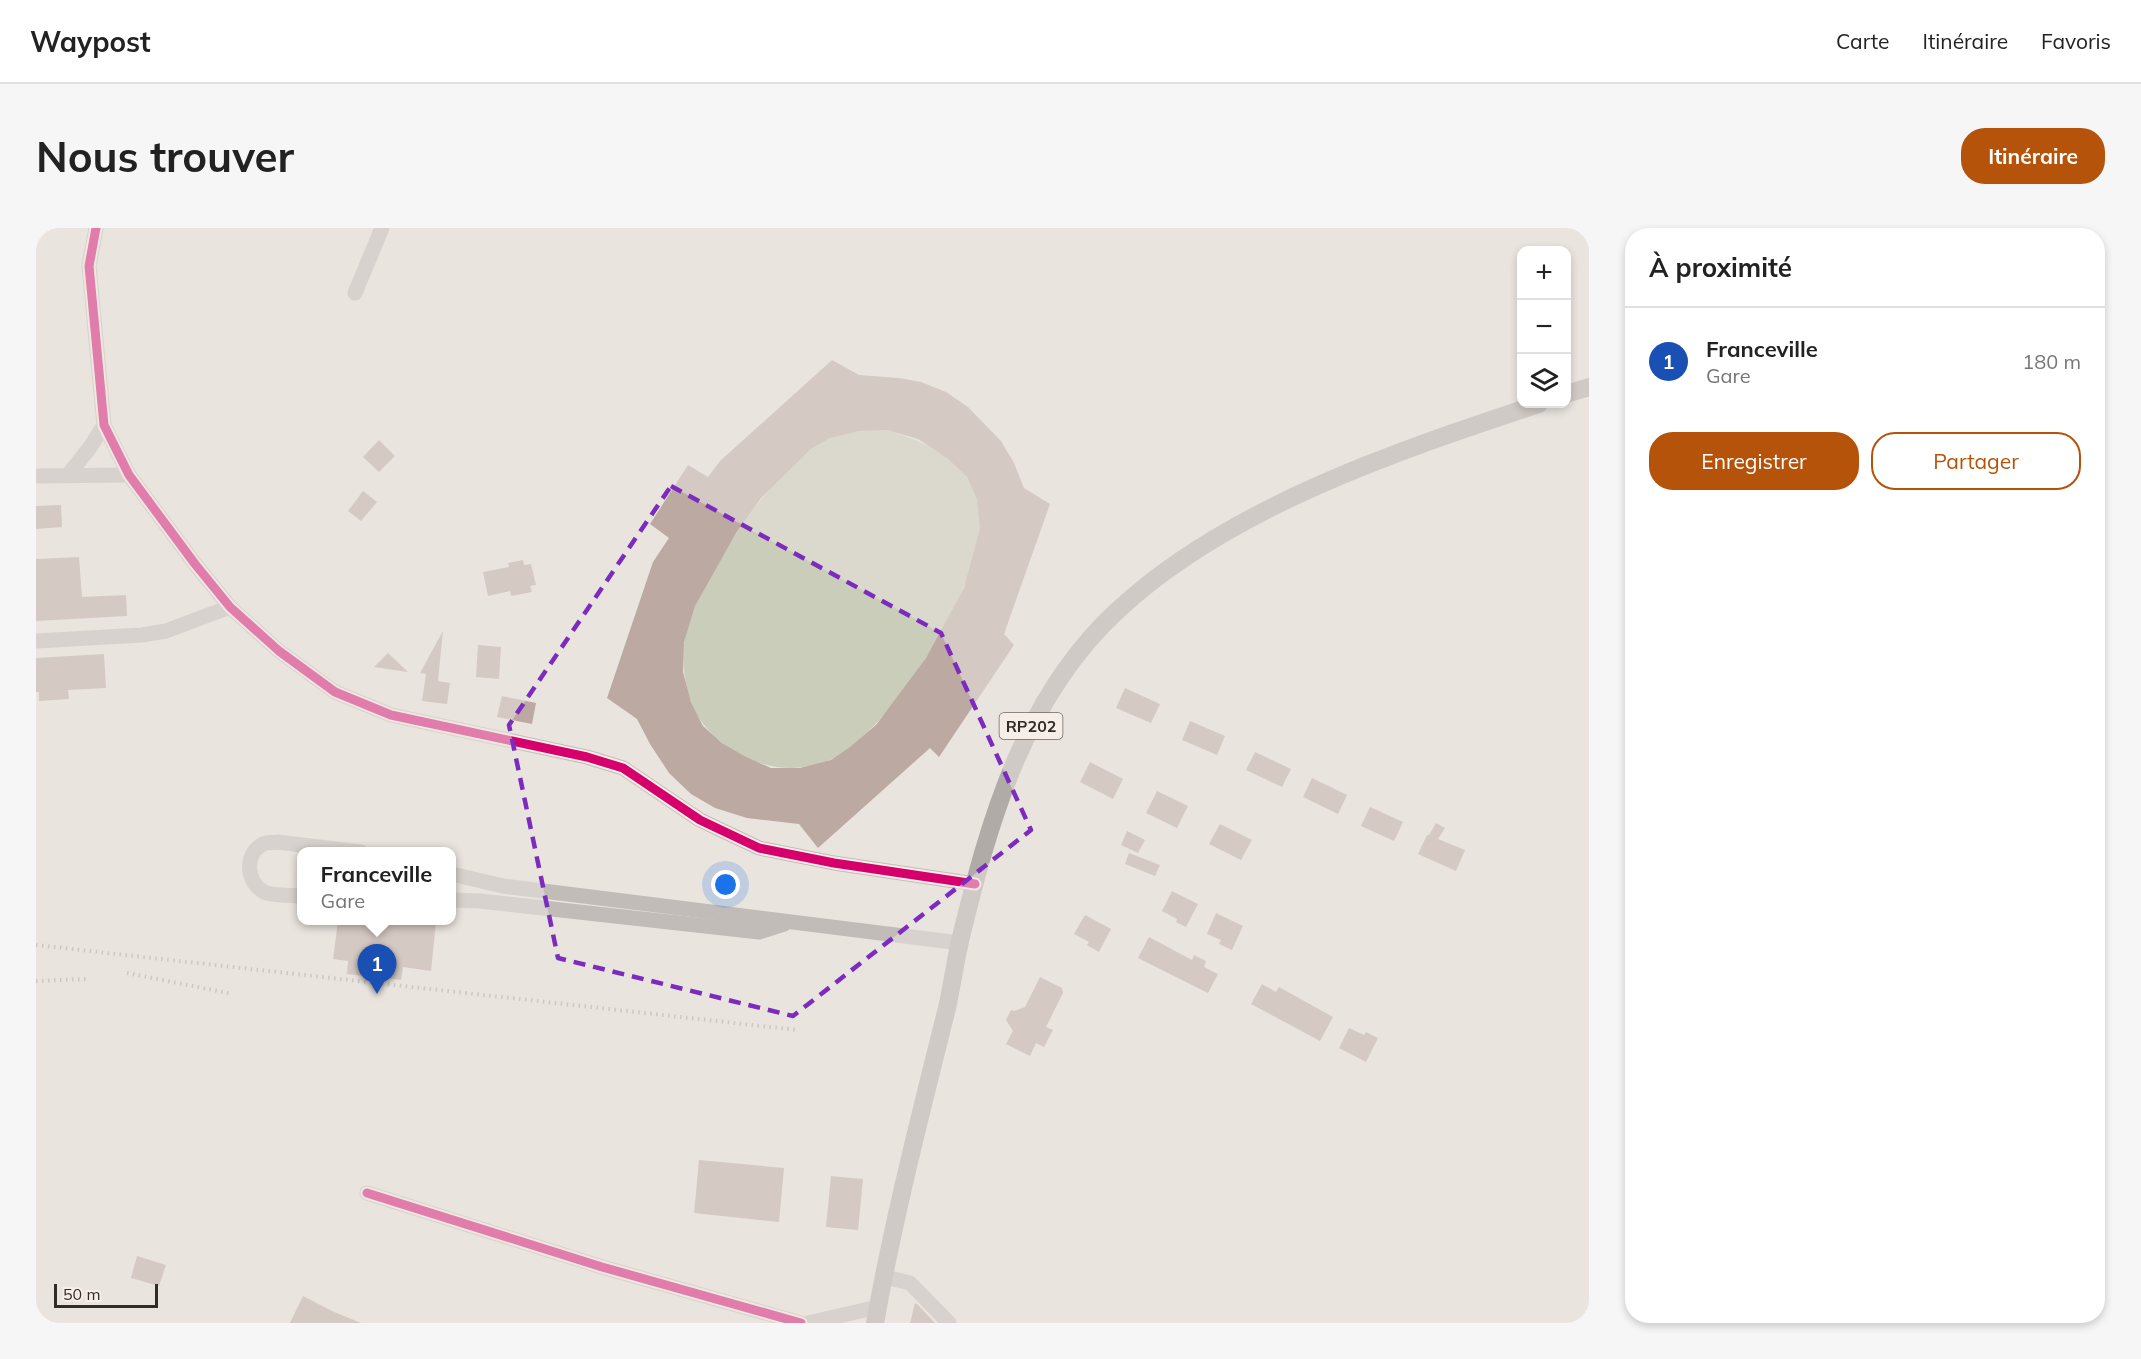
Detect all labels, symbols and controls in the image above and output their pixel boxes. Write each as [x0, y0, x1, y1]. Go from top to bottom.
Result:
text: Waypost [30, 24, 151, 59]
text: Carte [1836, 28, 1890, 54]
text: Itinéraire [1923, 28, 2008, 54]
text: Favoris [2041, 28, 2111, 54]
button: Itinéraire [1961, 128, 2105, 184]
text: Nous trouver [36, 130, 294, 183]
map controls [1517, 246, 1571, 408]
button: + [1517, 246, 1571, 300]
text: À proximité [1649, 251, 1792, 284]
button: − [1517, 300, 1571, 354]
text: Franceville [1706, 335, 1818, 363]
text: 1 [1663, 349, 1675, 374]
text: 180 m [2022, 349, 2081, 374]
button: layers [1517, 354, 1571, 408]
text: Gare [1706, 363, 1751, 388]
button: Enregistrer [1649, 432, 1859, 490]
button: Partager [1871, 432, 2081, 490]
road number: RP202 [1000, 713, 1062, 739]
popup [297, 847, 456, 925]
text: Franceville [321, 860, 432, 888]
your location [711, 870, 740, 899]
text: Gare [321, 888, 365, 913]
pin: 1 [358, 944, 396, 994]
scale bar [54, 1281, 158, 1308]
text: 50 m [63, 1284, 100, 1304]

